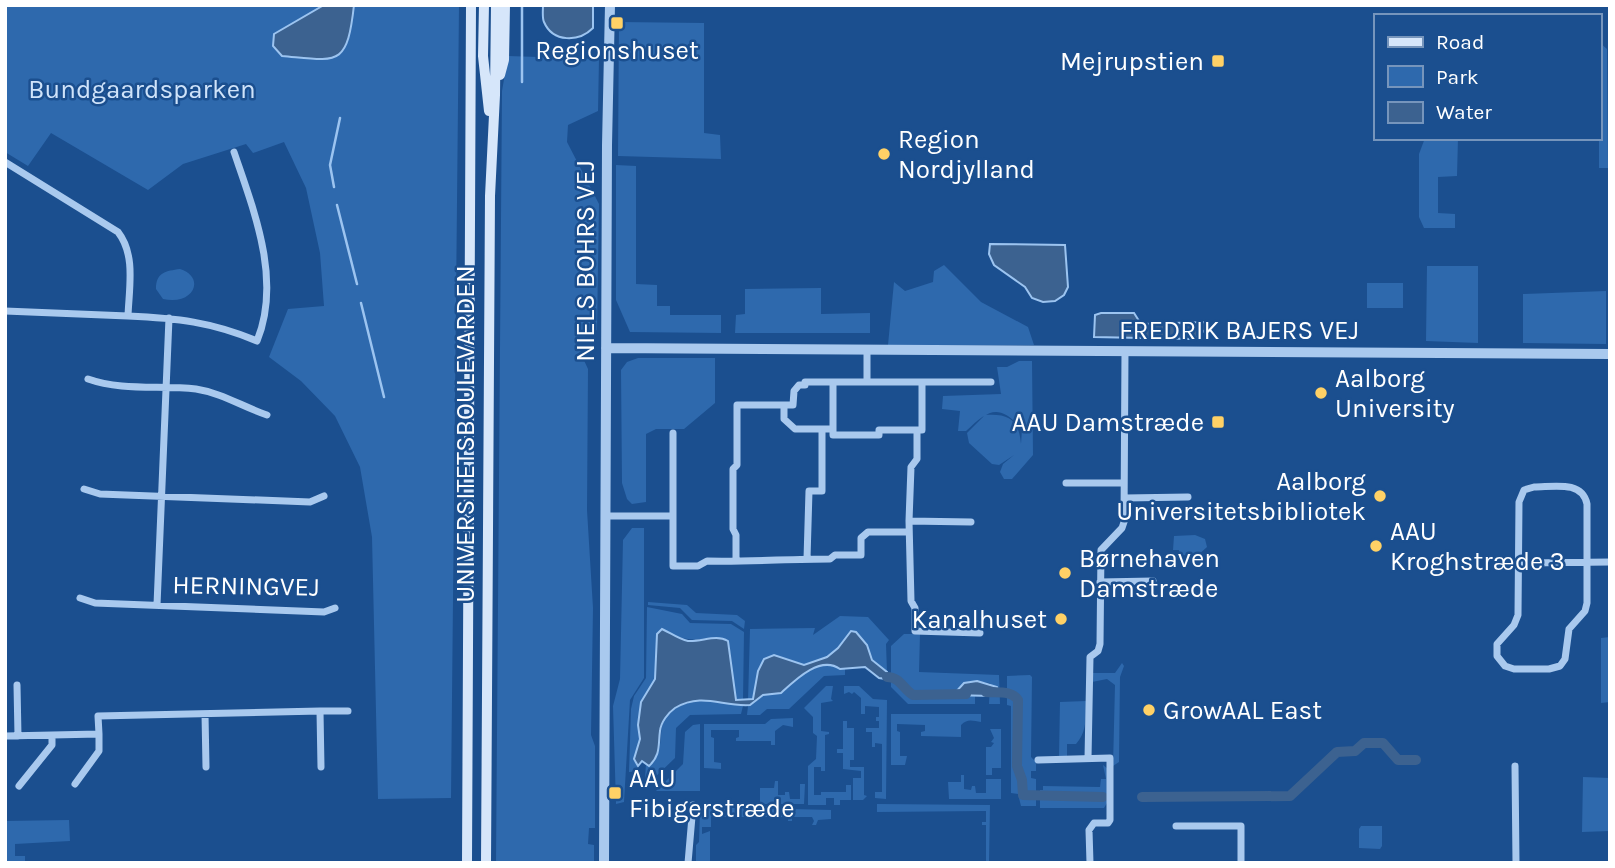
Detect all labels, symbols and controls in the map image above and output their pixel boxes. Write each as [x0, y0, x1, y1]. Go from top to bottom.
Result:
legend [1374, 14, 1601, 140]
marker: Regionshuset [609, 15, 625, 31]
text: Road [1436, 30, 1484, 54]
place label: Regionshuset [535, 35, 699, 66]
place label: Mejrupstien [1060, 46, 1204, 77]
marker: Mejrupstien [1210, 53, 1226, 69]
text: Park [1436, 65, 1479, 89]
park label: Bundgaardsparken [28, 74, 256, 105]
text: Water [1436, 100, 1492, 124]
place label: Region Nordjylland [898, 124, 1035, 185]
marker: Region Nordjylland [876, 146, 892, 162]
street label: NIELS BOHRS VEJ [570, 160, 601, 362]
street label: UNIVERSITETSBOULEVARDEN [450, 265, 481, 603]
street label: FREDRIK BAJERS VEJ [1119, 315, 1359, 346]
place label: Aalborg University [1335, 363, 1455, 424]
marker: Aalborg University [1313, 385, 1329, 401]
place label: AAU Damstræde [1012, 407, 1204, 438]
marker: AAU Damstræde [1210, 414, 1226, 430]
place label: Aalborg Universitetsbibliotek [1116, 466, 1366, 527]
marker: Aalborg Universitetsbibliotek [1372, 488, 1388, 504]
place label: AAU Kroghstræde 3 [1390, 516, 1565, 577]
marker: AAU Kroghstræde 3 [1368, 538, 1384, 554]
place label: Børnehaven Damstræde [1079, 543, 1220, 604]
marker: Børnehaven Damstræde [1057, 565, 1073, 581]
street label: HERNINGVEJ [172, 569, 320, 603]
place label: Kanalhuset [911, 604, 1047, 635]
marker: Kanalhuset [1053, 611, 1069, 627]
place label: GrowAAL East [1163, 695, 1322, 726]
marker: GrowAAL East [1141, 702, 1157, 718]
place label: AAU Fibigerstræde [629, 763, 795, 824]
marker: AAU Fibigerstræde [607, 785, 623, 801]

